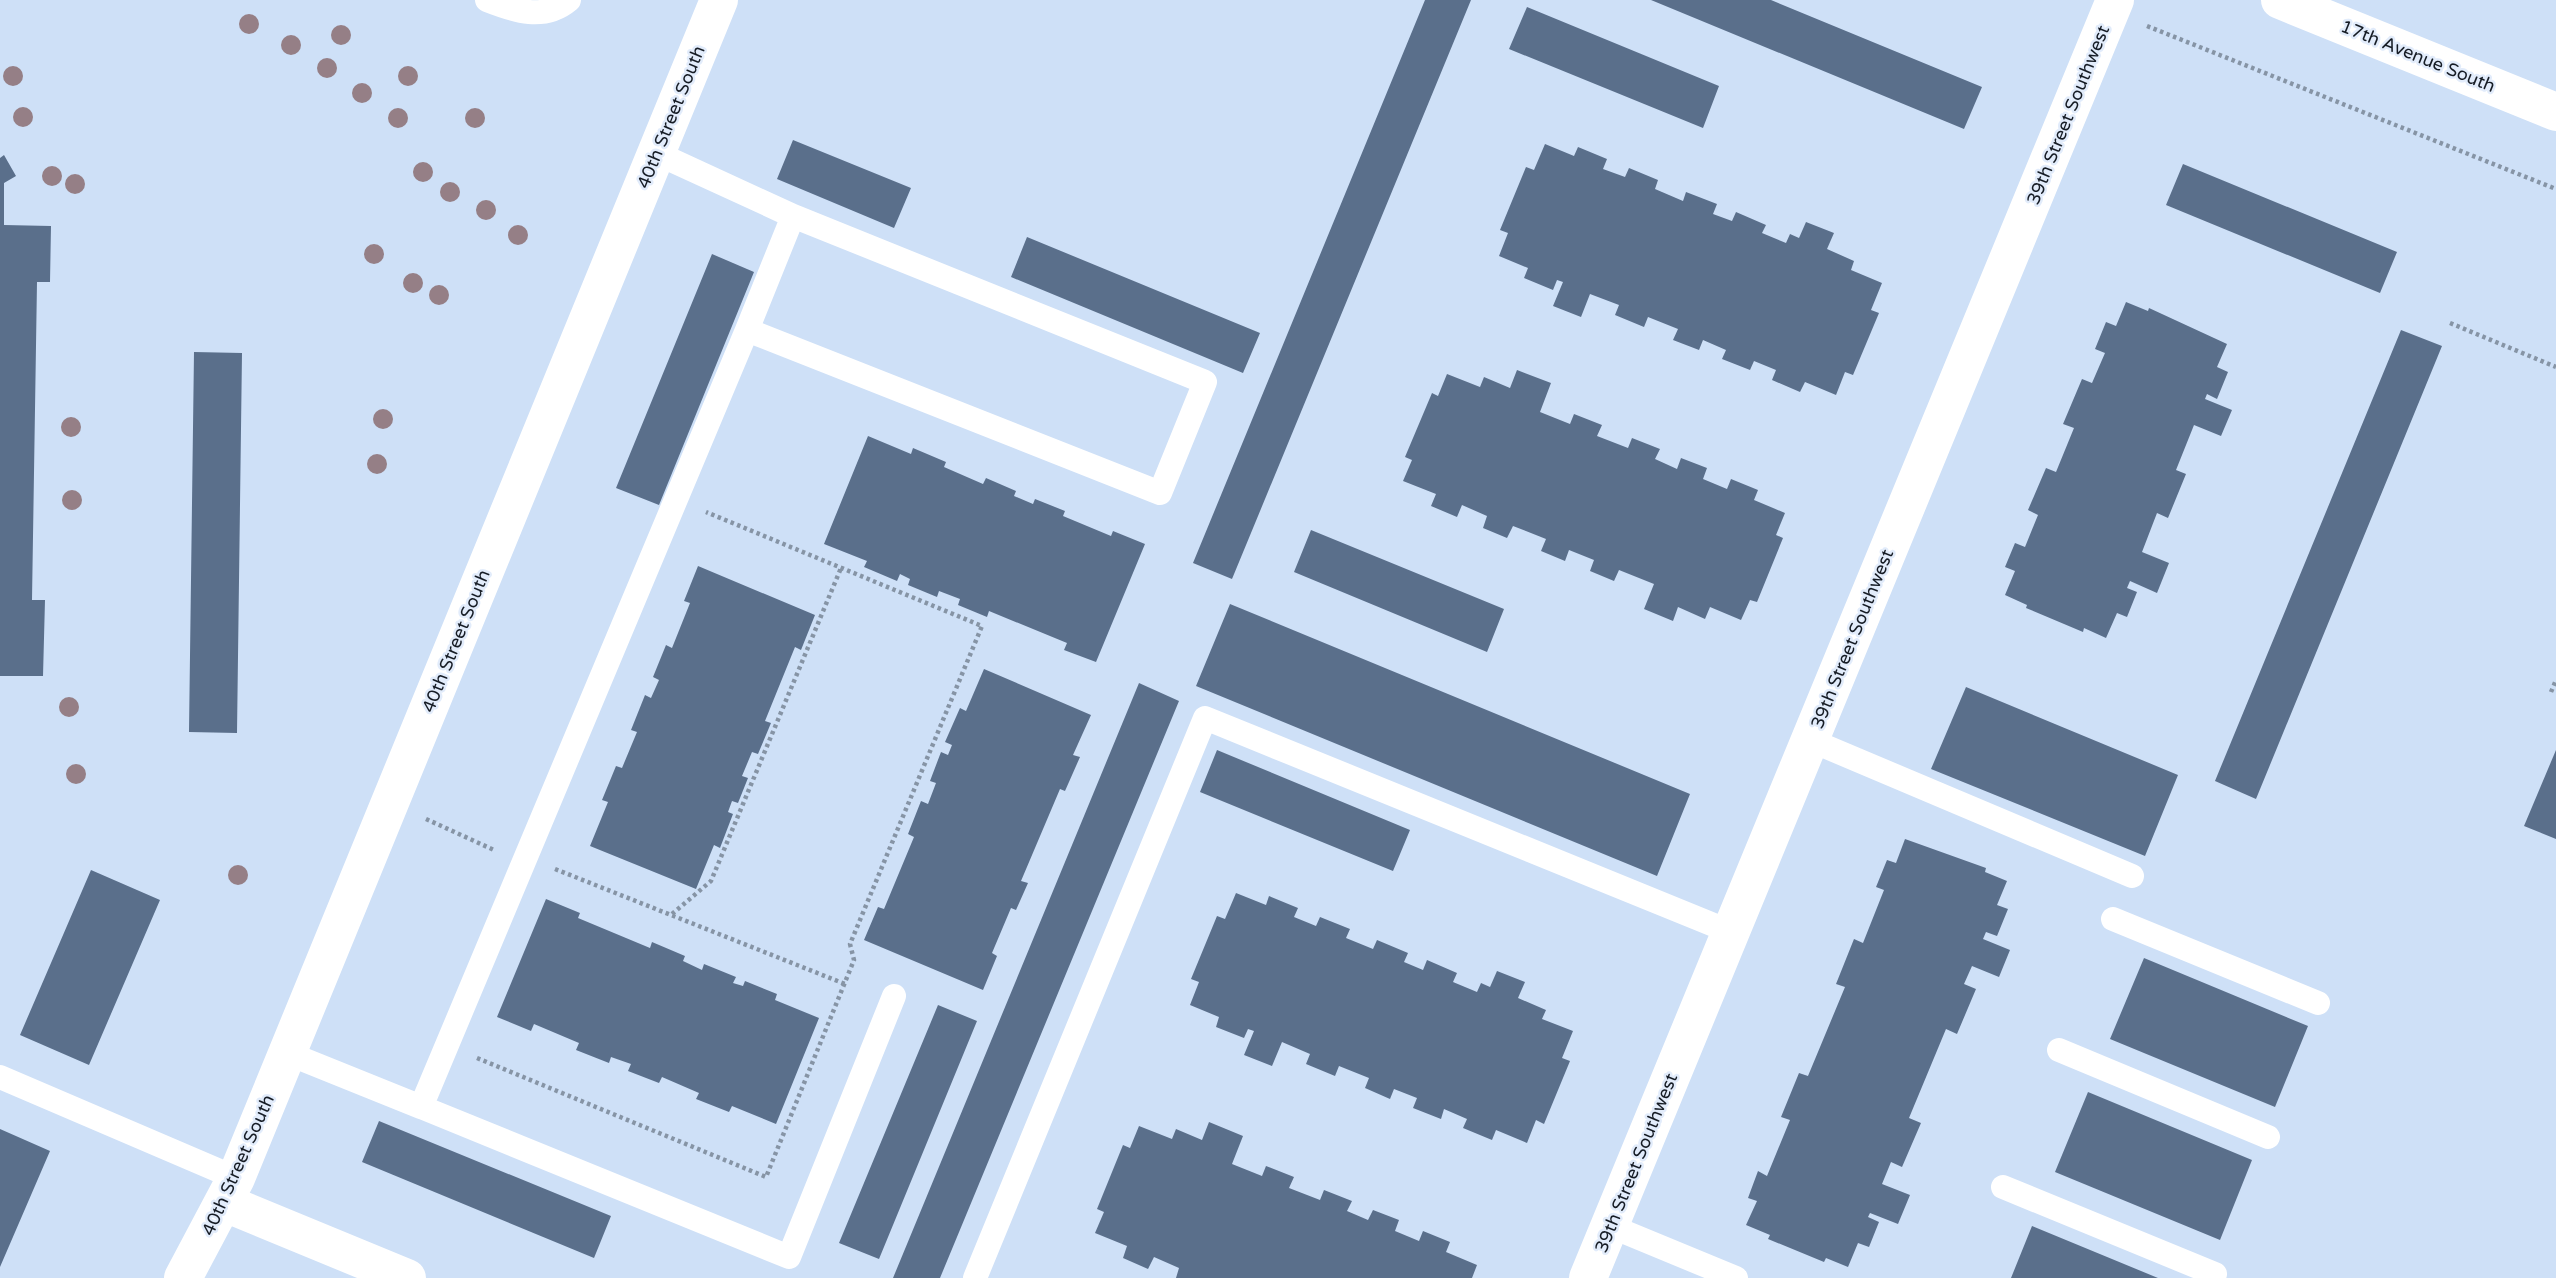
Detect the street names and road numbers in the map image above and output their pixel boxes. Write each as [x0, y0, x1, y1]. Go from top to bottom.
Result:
street label: 17th Avenue South [2337, 15, 2499, 97]
street label: 39th Street Southwest [2022, 22, 2114, 208]
street label: 40th Street South [632, 42, 710, 192]
street label: 39th Street Southwest [1806, 546, 1898, 732]
street label: 40th Street South [417, 566, 495, 716]
street label: 39th Street Southwest [1590, 1070, 1682, 1256]
street label: 40th Street South [197, 1091, 279, 1239]

